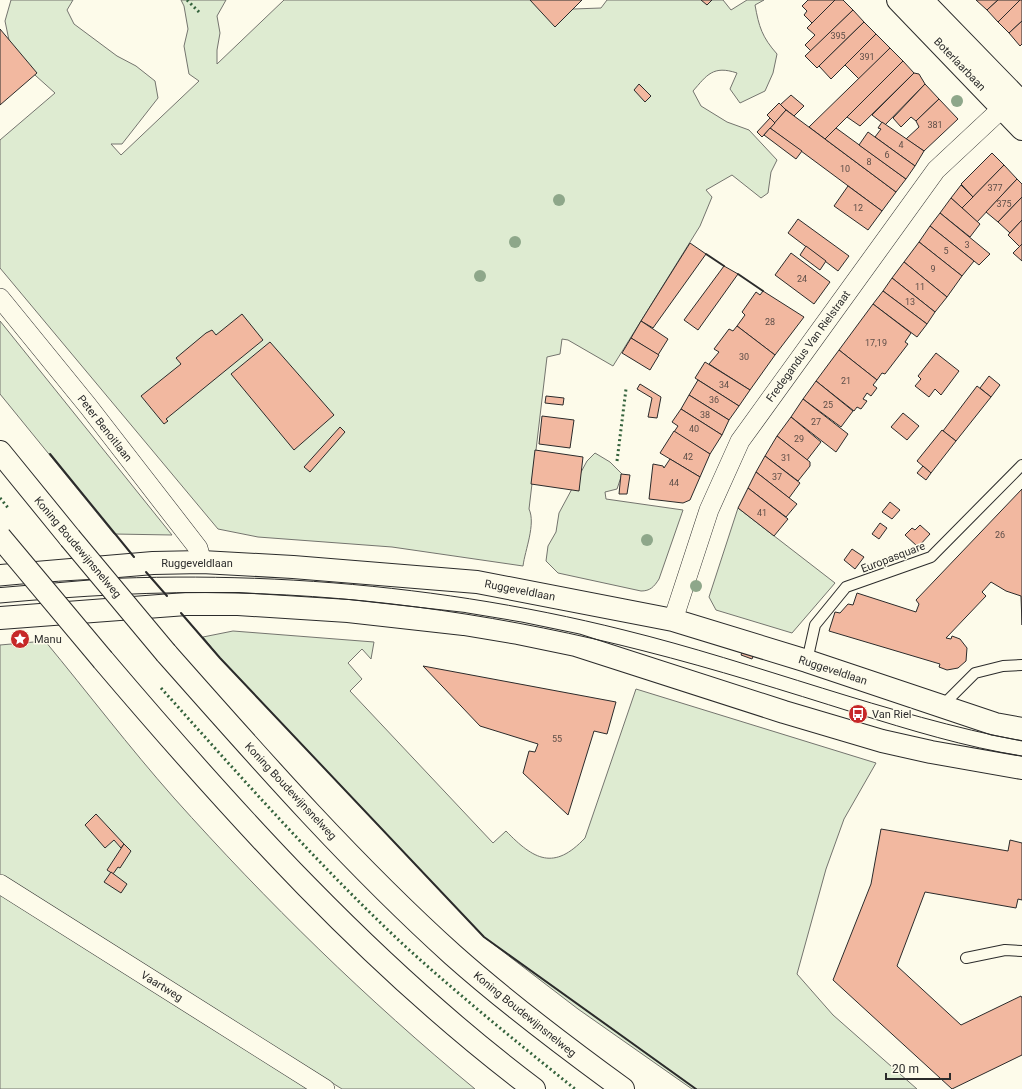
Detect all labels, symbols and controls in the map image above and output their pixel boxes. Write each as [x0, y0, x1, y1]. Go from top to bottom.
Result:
house number: 395 [830, 31, 846, 41]
street label: Boterlaarbaan [931, 35, 988, 94]
house number: 391 [859, 52, 875, 62]
house number: 381 [927, 120, 943, 130]
house number: 4 [898, 140, 904, 150]
house number: 6 [884, 150, 890, 160]
house number: 8 [866, 157, 872, 167]
house number: 10 [840, 164, 850, 174]
house number: 377 [987, 183, 1003, 193]
house number: 375 [996, 199, 1012, 209]
house number: 12 [853, 203, 863, 213]
house number: 3 [964, 240, 970, 250]
house number: 5 [943, 246, 949, 256]
house number: 9 [930, 264, 936, 274]
house number: 24 [797, 274, 807, 284]
house number: 11 [915, 282, 925, 292]
street label: Fredegandus Van Rielstraat [764, 288, 853, 404]
house number: 13 [905, 297, 915, 307]
house number: 28 [765, 317, 775, 327]
house number: 17,19 [865, 338, 887, 348]
house number: 30 [739, 352, 749, 362]
house number: 21 [841, 376, 851, 386]
house number: 34 [719, 380, 729, 390]
street label: Peter Benoitlaan [75, 393, 135, 464]
house number: 36 [709, 395, 719, 405]
house number: 25 [823, 400, 833, 410]
house number: 38 [700, 410, 710, 420]
house number: 27 [811, 417, 821, 427]
house number: 40 [689, 424, 699, 434]
house number: 29 [794, 434, 804, 444]
house number: 42 [683, 452, 693, 462]
house number: 31 [781, 453, 791, 463]
house number: 37 [772, 472, 782, 482]
house number: 44 [669, 478, 679, 488]
street label: Koning Boudewijnsnelweg [31, 494, 124, 601]
house number: 41 [757, 508, 767, 518]
house number: 26 [995, 530, 1005, 540]
street label: Europasquare [859, 539, 927, 576]
street label: Ruggeveldlaan [161, 557, 233, 570]
street label: Ruggeveldlaan [483, 577, 556, 604]
place icon: Manu [9, 628, 31, 650]
place label: Manu [34, 633, 62, 646]
street label: Ruggeveldlaan [797, 653, 869, 688]
bus stop icon: Van Riel [847, 703, 869, 725]
place label: Van Riel [872, 708, 912, 721]
house number: 55 [552, 734, 562, 744]
street label: Koning Boudewijnsnelweg [242, 740, 339, 843]
street label: Vaartweg [139, 969, 185, 1004]
street label: Koning Boudewijnsnelweg [471, 969, 579, 1060]
scale bar [886, 1055, 950, 1081]
text: 20 m [892, 1062, 919, 1076]

